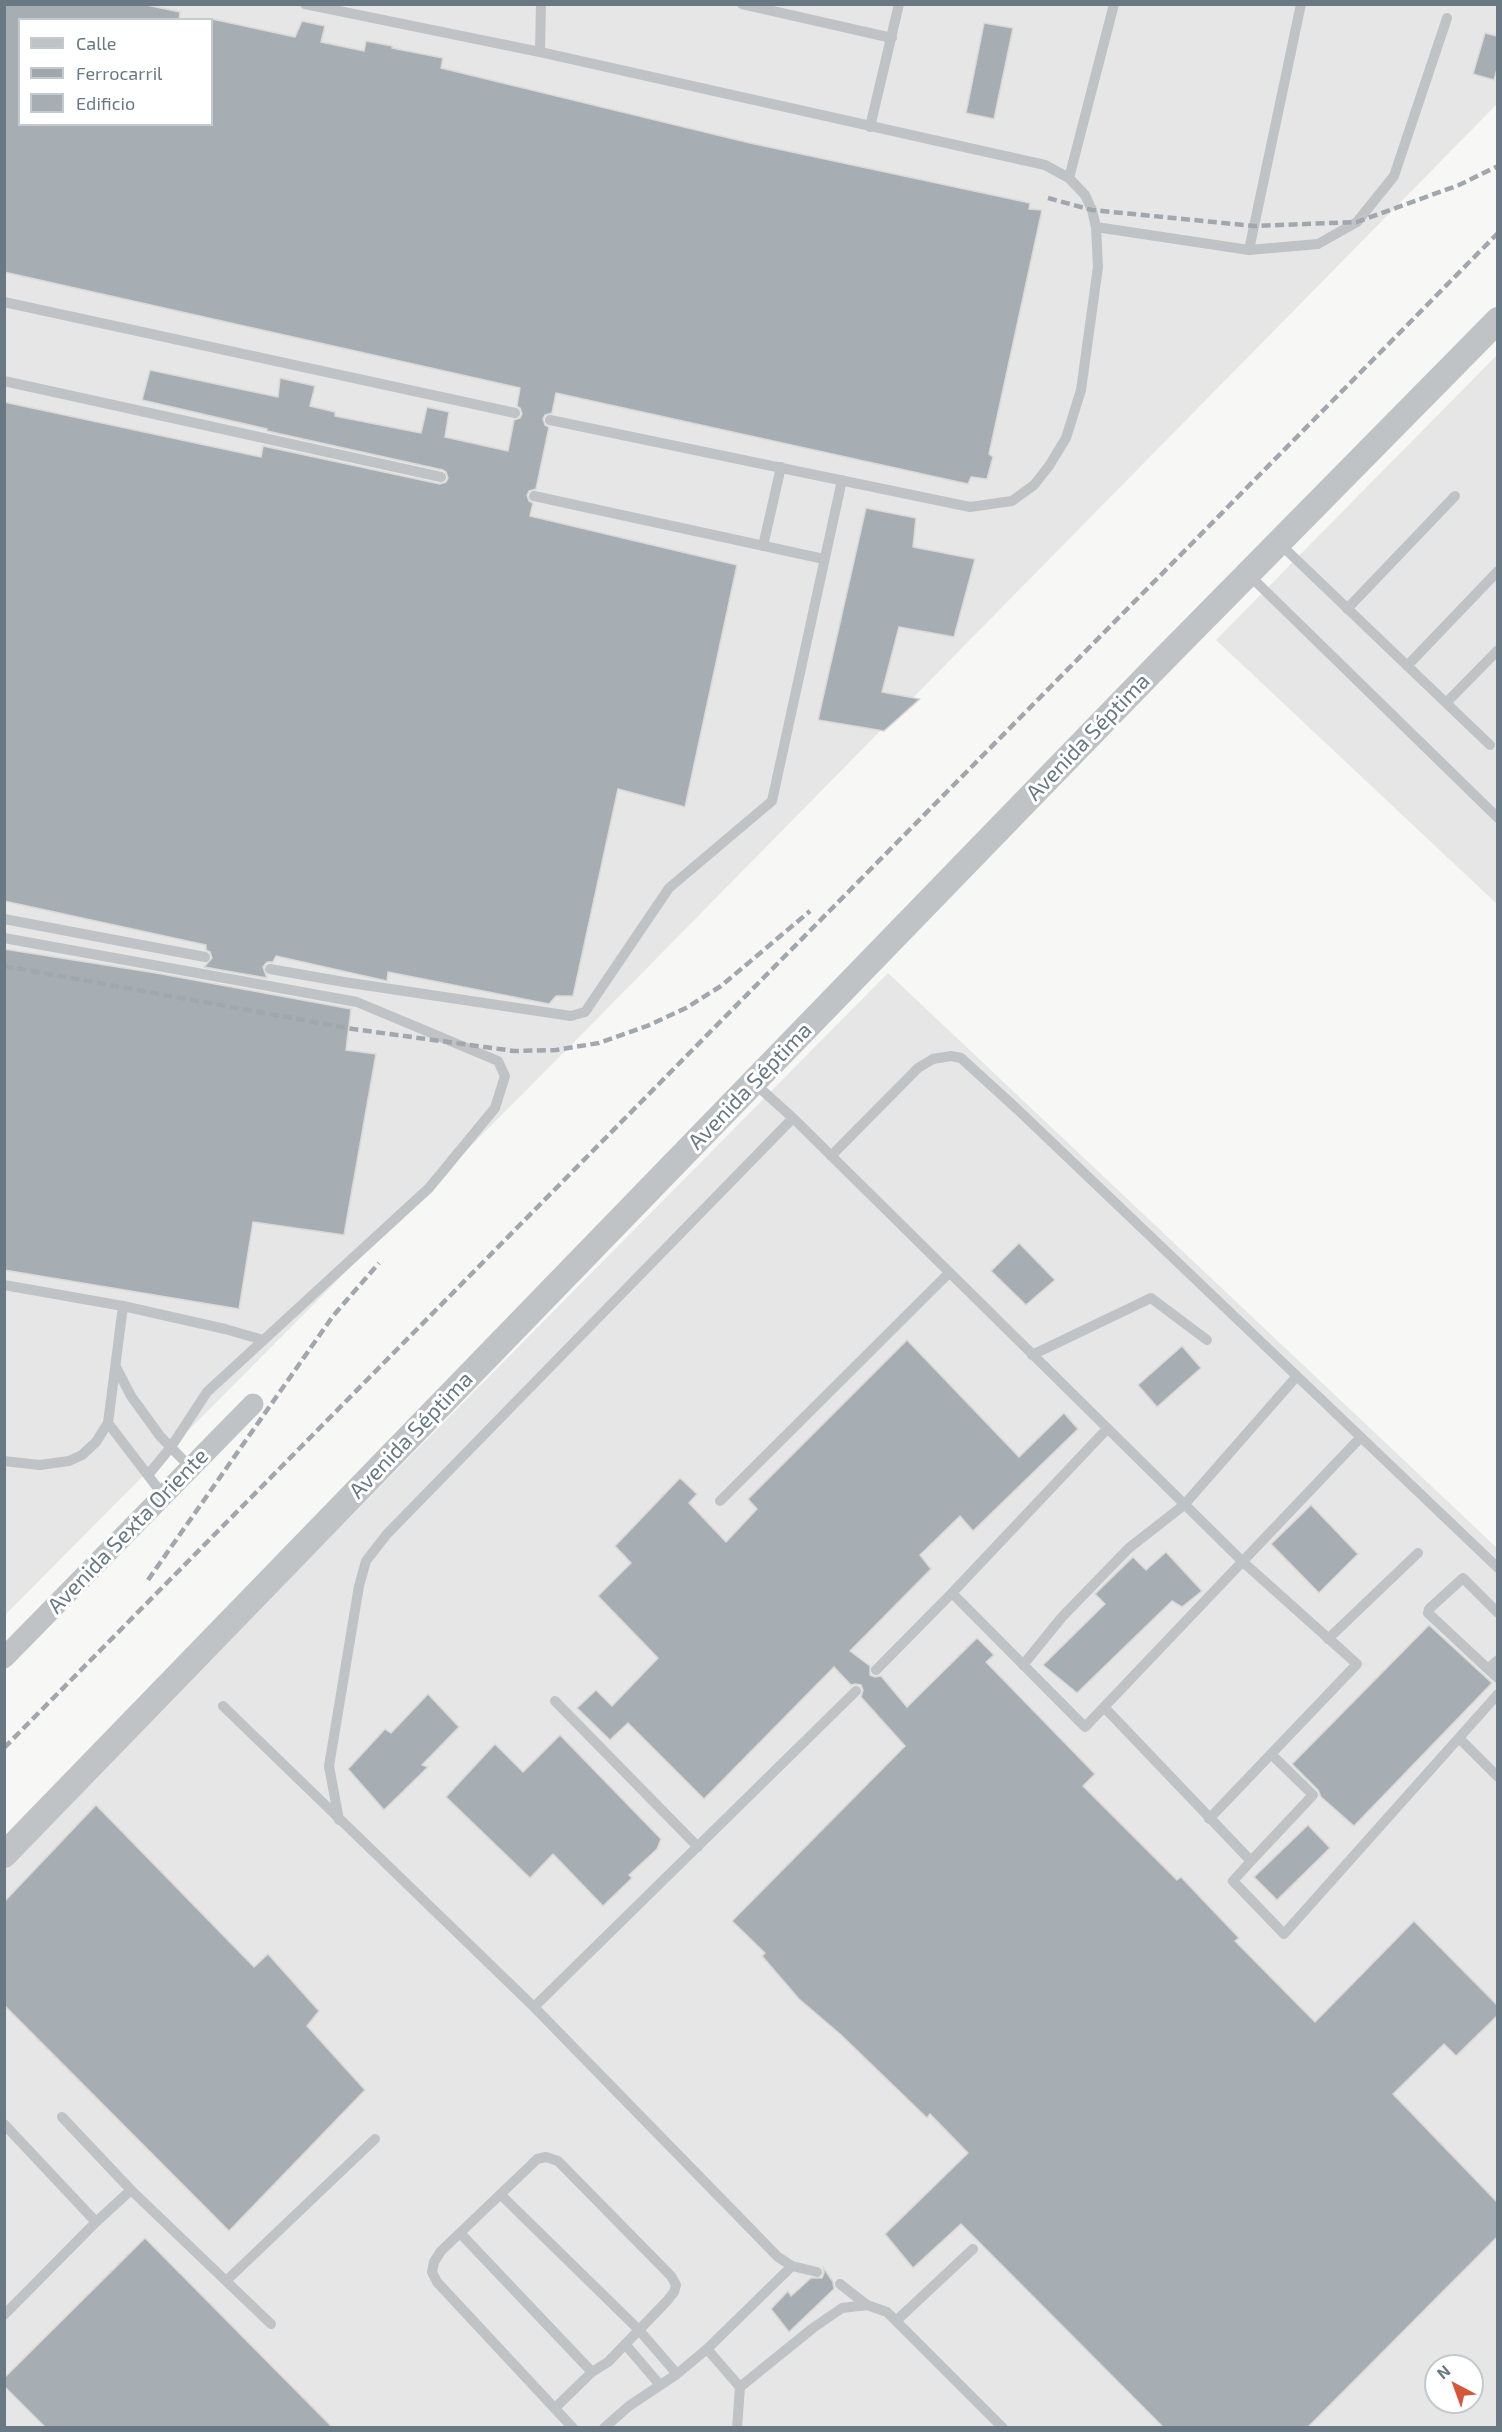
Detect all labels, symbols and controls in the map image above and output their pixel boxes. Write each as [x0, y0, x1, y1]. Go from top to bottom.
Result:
legend [18, 18, 213, 126]
text: Calle [76, 32, 117, 54]
text: Ferrocarril [76, 62, 162, 84]
text: Edificio [76, 92, 135, 114]
street label: Avenida Séptima [1021, 668, 1155, 806]
street label: Avenida Séptima [683, 1017, 817, 1155]
street label: Avenida Séptima [344, 1366, 478, 1504]
street label: Avenida Sexta Oriente [42, 1443, 214, 1619]
north arrow [1424, 2354, 1484, 2414]
text: N [1433, 2361, 1454, 2383]

